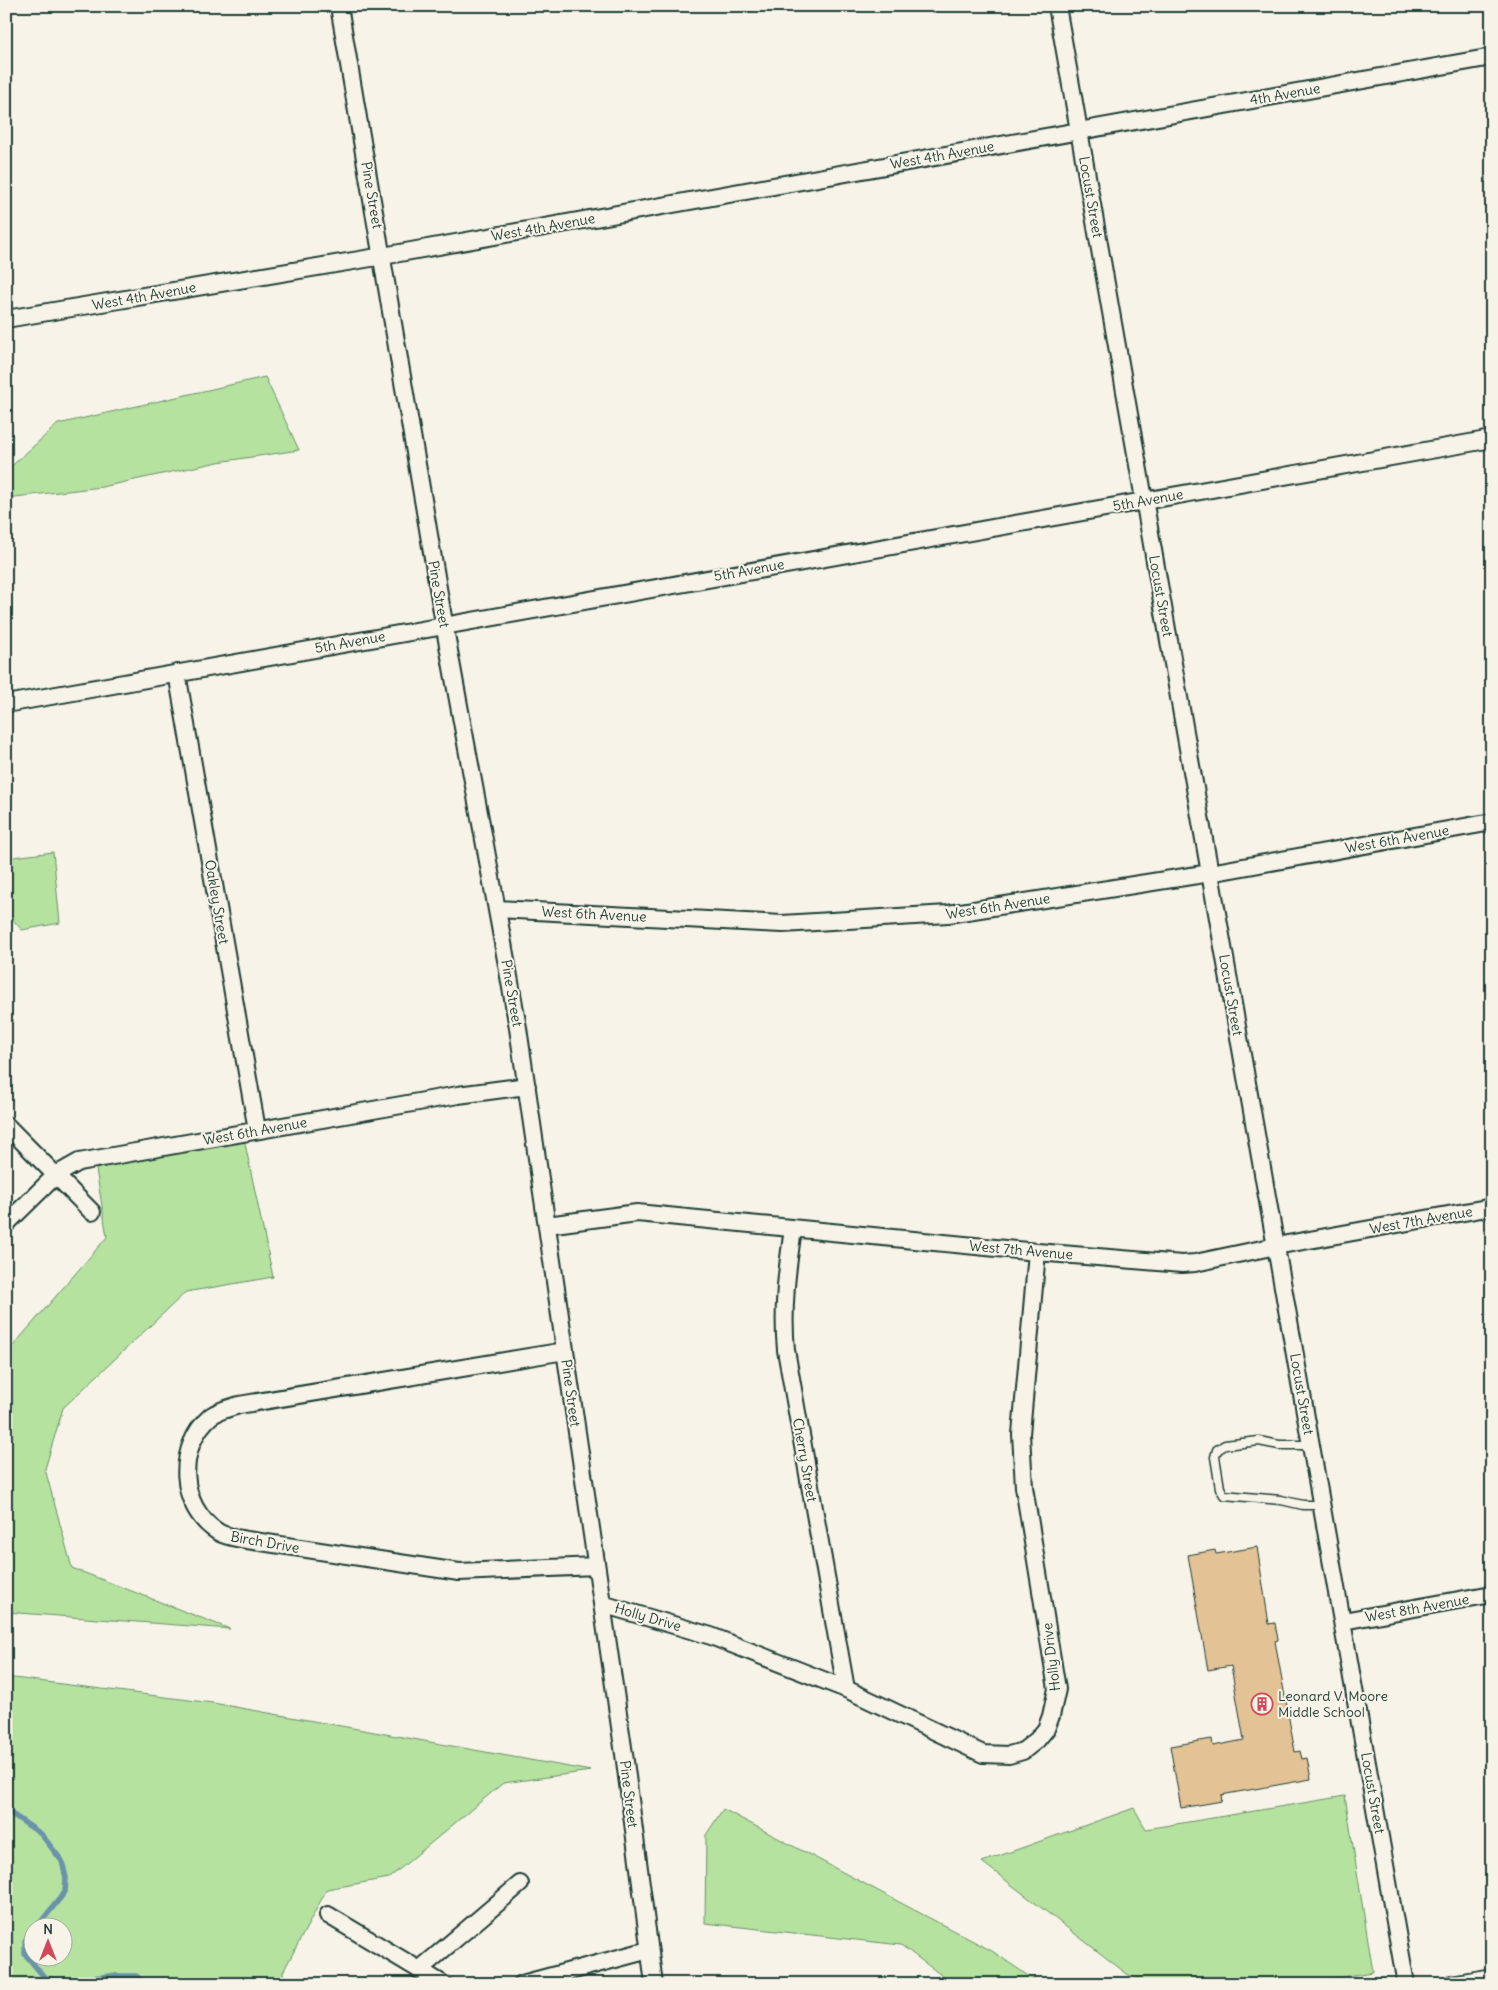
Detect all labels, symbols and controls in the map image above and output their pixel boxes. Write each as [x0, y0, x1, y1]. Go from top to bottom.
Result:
street label: 4th Avenue [1248, 79, 1322, 109]
street label: West 4th Avenue [889, 137, 995, 173]
street label: Locust Street [1075, 155, 1107, 239]
street label: Pine Street [357, 160, 387, 230]
street label: West 4th Avenue [490, 209, 596, 245]
street label: West 4th Avenue [91, 278, 197, 314]
street label: 5th Avenue [1111, 485, 1185, 515]
street label: Locust Street [1145, 554, 1177, 638]
street label: 5th Avenue [712, 555, 786, 585]
street label: Pine Street [424, 559, 454, 629]
street label: 5th Avenue [313, 627, 387, 657]
street label: West 6th Avenue [1344, 821, 1450, 857]
street label: Oakley Street [201, 858, 233, 946]
street label: West 6th Avenue [945, 889, 1051, 923]
street label: West 6th Avenue [541, 902, 647, 926]
street label: Locust Street [1215, 953, 1247, 1037]
street label: Pine Street [497, 958, 527, 1028]
street label: West 6th Avenue [202, 1113, 308, 1149]
street label: West 7th Avenue [1368, 1202, 1474, 1238]
street label: West 7th Avenue [968, 1236, 1074, 1264]
street label: Locust Street [1286, 1352, 1318, 1436]
street label: Pine Street [557, 1358, 585, 1428]
street label: Cherry Street [789, 1417, 821, 1504]
street label: Birch Drive [229, 1527, 301, 1557]
street label: West 8th Avenue [1364, 1590, 1470, 1626]
street label: Holly Drive [613, 1599, 683, 1635]
street label: Holly Drive [1038, 1622, 1064, 1692]
place label: Leonard V. Moore Middle School [1278, 1687, 1388, 1721]
building icon: Leonard V. Moore Middle School [1250, 1692, 1274, 1716]
street label: Locust Street [1357, 1751, 1389, 1835]
street label: Pine Street [616, 1759, 642, 1829]
north arrow [22, 1918, 72, 1968]
text: N [43, 1920, 53, 1938]

